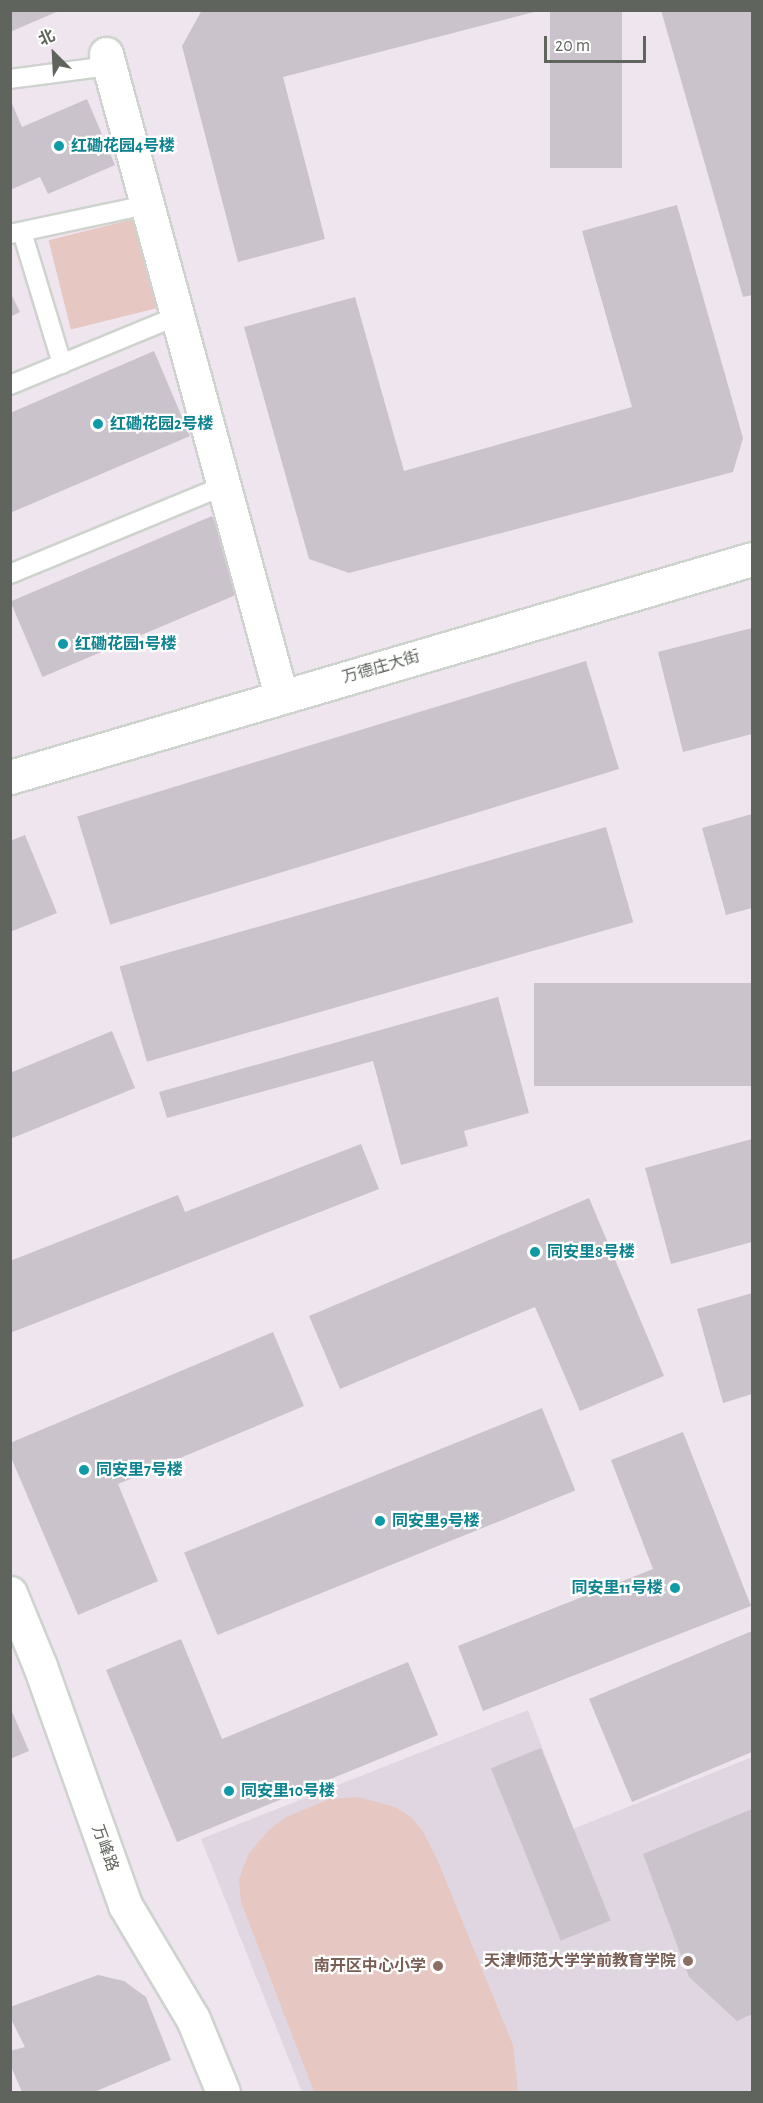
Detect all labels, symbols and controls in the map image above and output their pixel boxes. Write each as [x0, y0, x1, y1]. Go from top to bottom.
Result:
north arrow [24, 24, 84, 84]
scale bar [547, 24, 649, 62]
text: 北 [36, 27, 57, 48]
text: 20 m [555, 37, 590, 55]
place label: 红磡花园4号楼 [71, 136, 175, 156]
marker: 红磡花园4号楼 [52, 139, 66, 153]
place label: 红磡花园2号楼 [110, 414, 214, 434]
marker: 红磡花园2号楼 [91, 417, 105, 431]
place label: 红磡花园1号楼 [75, 634, 177, 654]
marker: 红磡花园1号楼 [56, 637, 70, 651]
street label: 万德庄大街 [340, 647, 422, 687]
place label: 同安里8号楼 [547, 1242, 635, 1262]
marker: 同安里8号楼 [528, 1245, 542, 1259]
place label: 同安里7号楼 [96, 1460, 183, 1480]
marker: 同安里7号楼 [77, 1463, 91, 1477]
place label: 同安里9号楼 [392, 1511, 480, 1531]
marker: 同安里9号楼 [373, 1514, 387, 1528]
place label: 同安里11号楼 [571, 1578, 663, 1598]
marker: 同安里11号楼 [668, 1581, 682, 1595]
place label: 同安里10号楼 [241, 1781, 335, 1801]
marker: 同安里10号楼 [222, 1784, 236, 1798]
street label: 万峰路 [88, 1822, 122, 1874]
place label: 天津师范大学学前教育学院 [484, 1951, 676, 1971]
marker: 天津师范大学学前教育学院 [681, 1954, 695, 1968]
place label: 南开区中心小学 [314, 1956, 426, 1976]
marker: 南开区中心小学 [431, 1959, 445, 1973]

